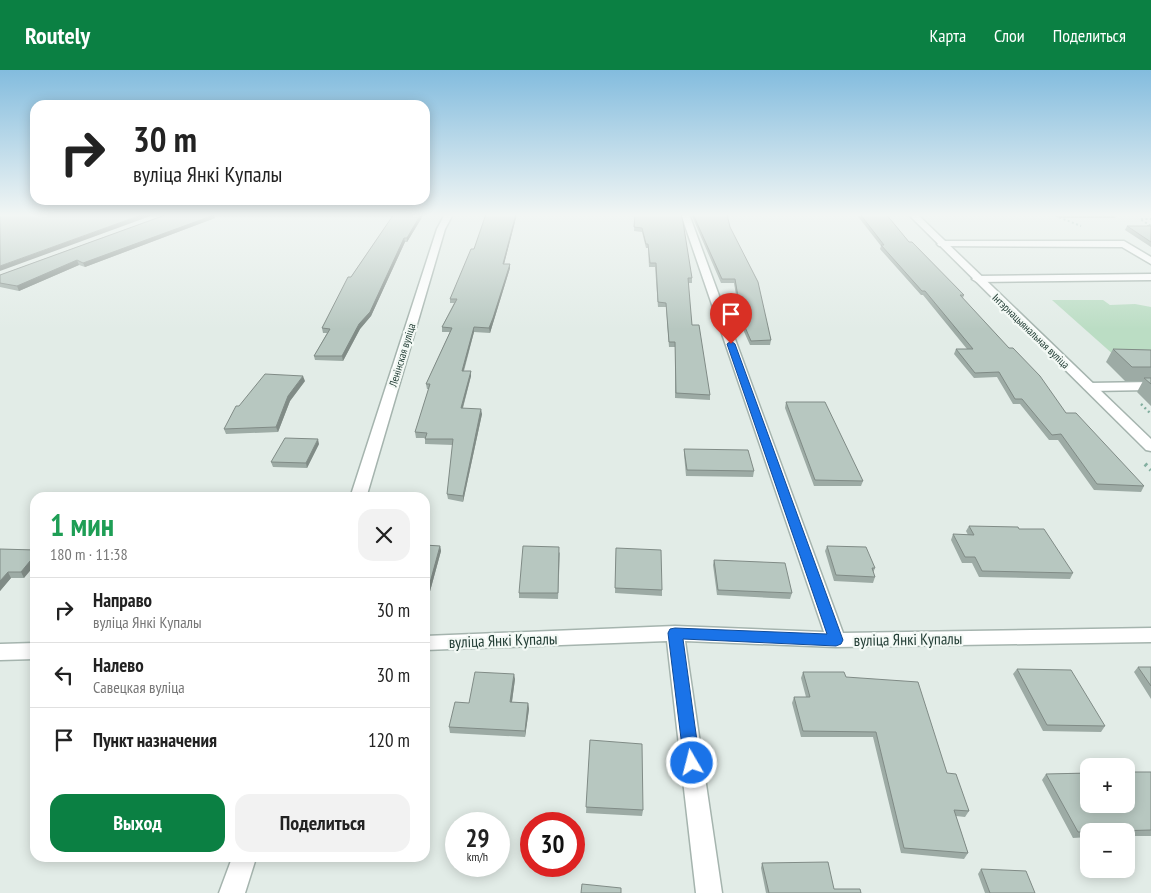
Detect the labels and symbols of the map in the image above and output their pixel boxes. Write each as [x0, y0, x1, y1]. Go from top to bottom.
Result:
street label: Інтэрнацыянальная вуліца [989, 291, 1073, 371]
pin [710, 293, 752, 344]
street label: Ленінская вуліца [385, 322, 418, 389]
street label: вуліца Янкі Купалы [448, 628, 558, 652]
street label: вуліца Янкі Купалы [853, 628, 963, 650]
position arrow [665, 736, 717, 788]
speed limit sign: 30 [520, 812, 585, 877]

